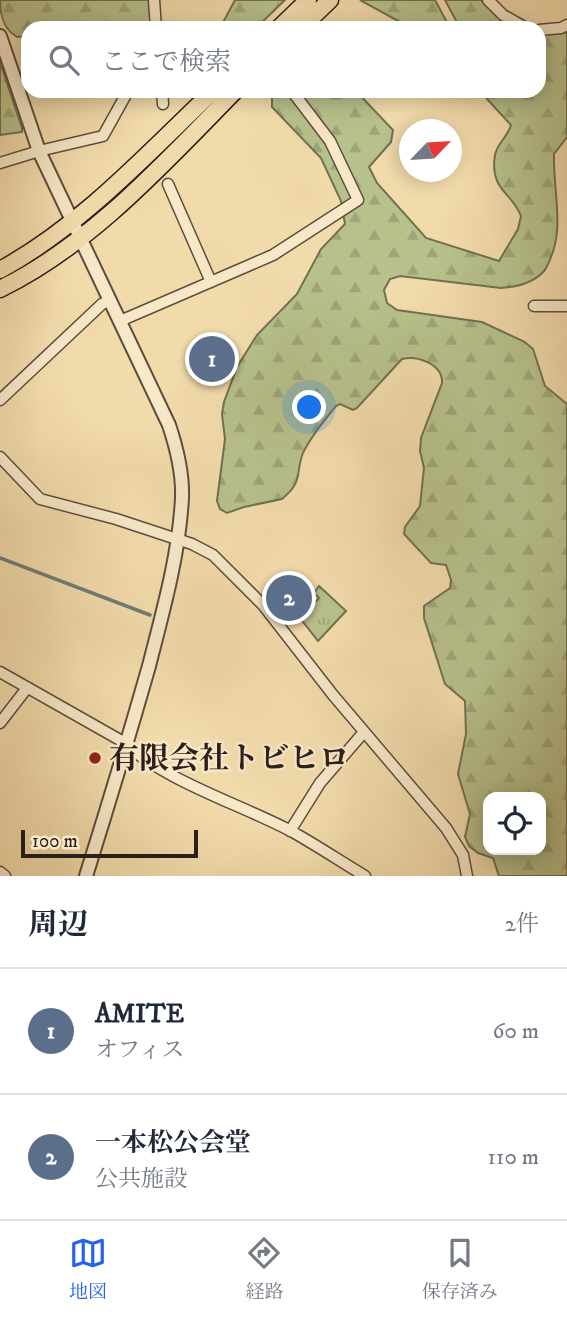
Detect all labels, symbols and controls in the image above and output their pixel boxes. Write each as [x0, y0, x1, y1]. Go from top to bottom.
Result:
search box [21, 21, 546, 98]
icon: search [45, 41, 83, 79]
text: ここで検索 [101, 46, 231, 79]
north arrow [399, 119, 462, 182]
pin: 1 [189, 333, 235, 385]
your location [292, 390, 326, 424]
pin: 2 [266, 572, 312, 624]
place label: 有限会社トビヒロ [109, 741, 349, 778]
marker: 有限会社トビヒロ [87, 750, 103, 766]
map controls [483, 792, 546, 855]
button: locate [483, 792, 546, 855]
scale bar [21, 827, 198, 859]
text: 100 m [32, 830, 78, 853]
text: 周辺 [28, 907, 88, 944]
text: 2件 [505, 910, 539, 939]
text: AMITE [95, 998, 184, 1031]
text: 1 [47, 1017, 55, 1046]
text: 60 m [492, 1017, 539, 1046]
text: オフィス [95, 1036, 184, 1065]
text: 一本松公会堂 [95, 1127, 251, 1160]
text: 2 [45, 1143, 57, 1172]
text: 110 m [488, 1143, 539, 1172]
text: 公共施設 [95, 1165, 187, 1194]
tab: 地図 [69, 1234, 107, 1304]
tab: 経路 [245, 1234, 284, 1304]
tab: 保存済み [422, 1234, 498, 1304]

